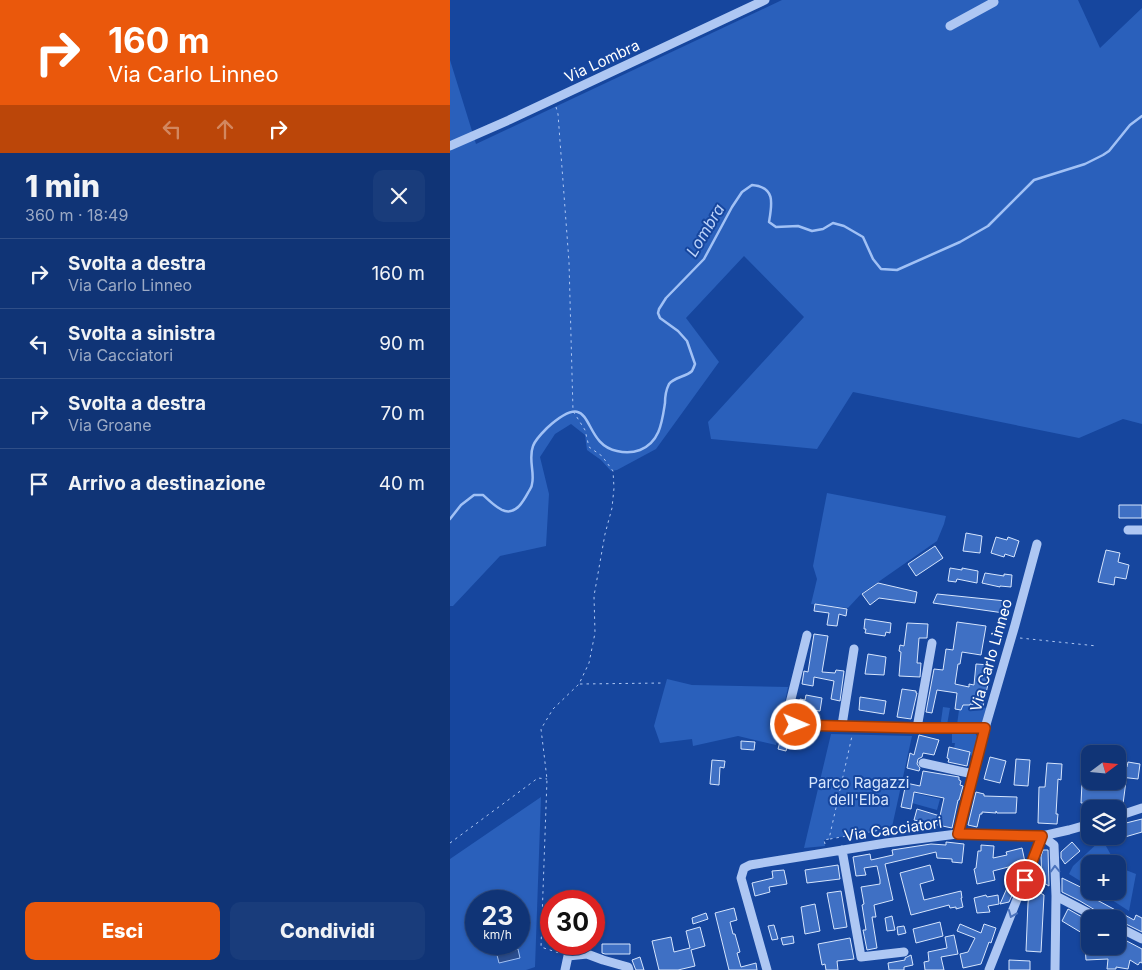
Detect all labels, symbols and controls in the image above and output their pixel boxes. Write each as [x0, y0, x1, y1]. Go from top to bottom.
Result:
text: 160 m [108, 19, 210, 61]
icon: right [25, 20, 90, 85]
street label: Via Lombra [562, 35, 642, 87]
text: Via Carlo Linneo [108, 61, 279, 87]
icon: left [158, 115, 186, 143]
icon: ahead [211, 115, 239, 143]
icon: right [264, 115, 292, 143]
text: 1 min [25, 168, 100, 204]
button: close [373, 170, 425, 222]
water label: Lombra [681, 200, 729, 260]
text: 360 m · 18:49 [25, 205, 128, 225]
text: Svolta a destra [68, 252, 206, 275]
icon: right [25, 260, 53, 288]
text: 160 m [372, 262, 425, 285]
text: Via Carlo Linneo [68, 275, 192, 295]
text: Svolta a sinistra [68, 322, 216, 345]
icon: left [25, 330, 53, 358]
text: 90 m [379, 332, 425, 355]
text: Via Cacciatori [68, 345, 173, 365]
text: Svolta a destra [68, 392, 206, 415]
icon: right [25, 400, 53, 428]
text: 70 m [381, 402, 425, 425]
text: Via Groane [68, 415, 152, 435]
icon: arrive [25, 470, 53, 498]
text: Arrivo a destinazione [68, 472, 266, 495]
text: 40 m [379, 472, 425, 495]
street label: Via Carlo Linneo [966, 596, 1016, 714]
position arrow [769, 698, 821, 750]
north arrow [1081, 745, 1126, 790]
map controls [1081, 745, 1126, 955]
park label: Parco Ragazzi dell'Elba [808, 773, 910, 809]
button: layers [1081, 800, 1126, 845]
street label: Via Cacciatori [843, 813, 943, 845]
button: + [1081, 855, 1126, 900]
pin [1004, 859, 1046, 901]
one-way arrow [1049, 865, 1060, 873]
icon: arrive [1011, 866, 1039, 894]
speed limit sign: 30 [540, 890, 605, 955]
text: 23 [482, 901, 513, 931]
button: Esci [25, 902, 220, 960]
button: Condividi [230, 902, 425, 960]
one-way arrow [1007, 909, 1018, 918]
button: − [1081, 910, 1126, 955]
text: km/h [483, 927, 512, 942]

